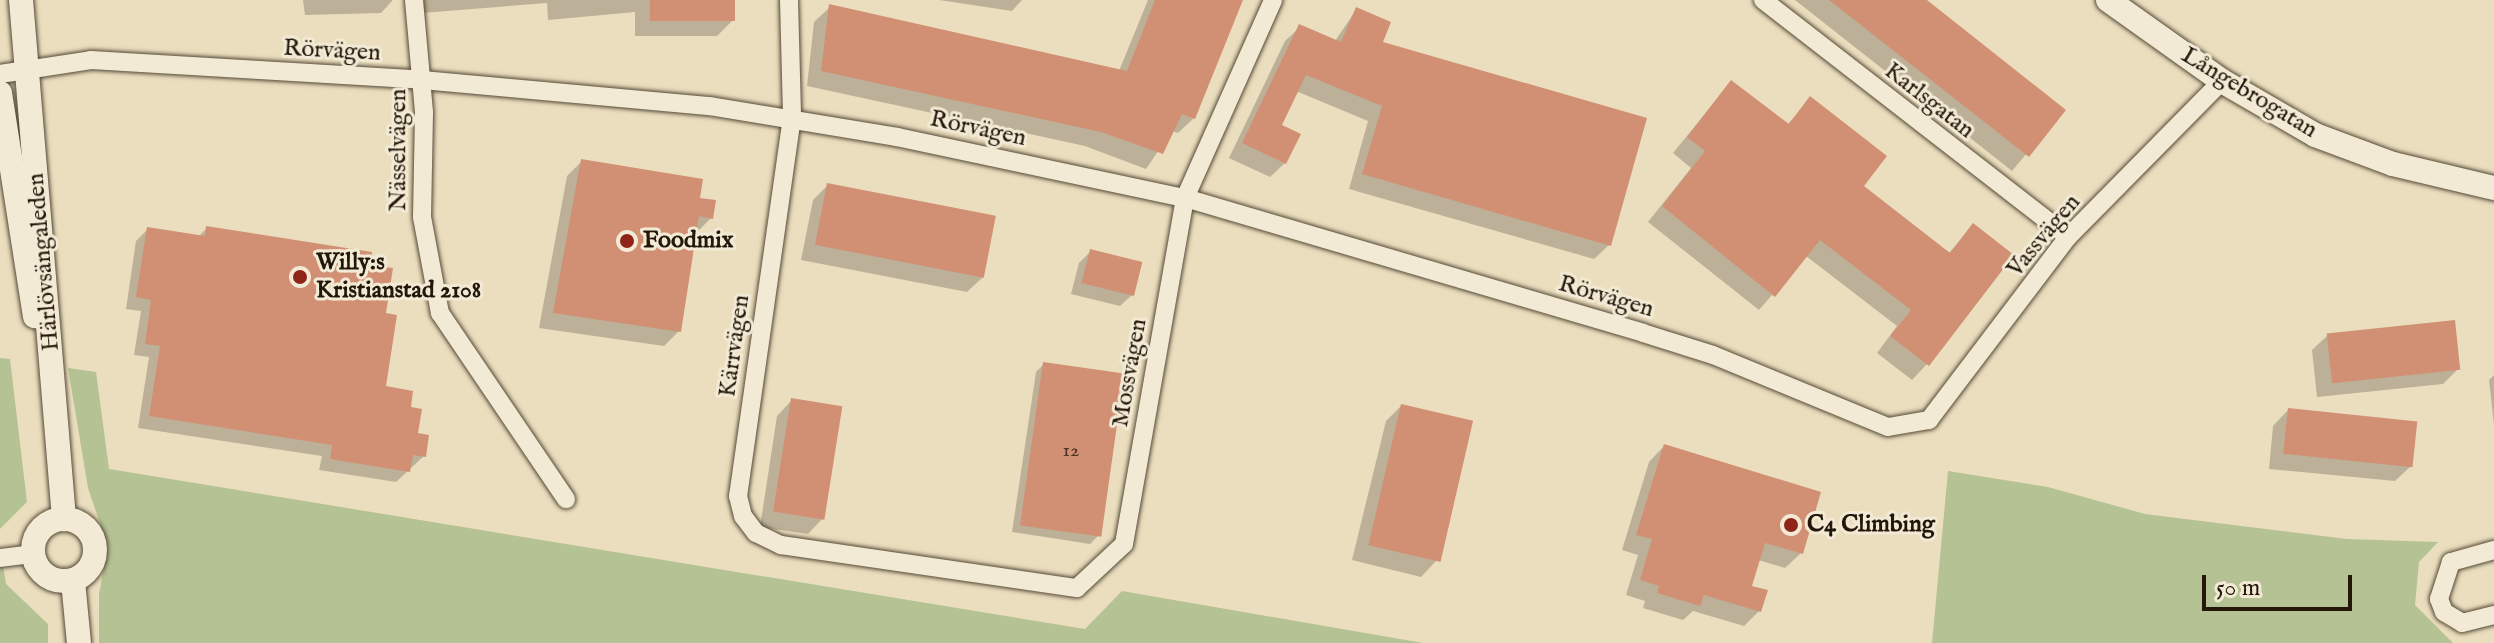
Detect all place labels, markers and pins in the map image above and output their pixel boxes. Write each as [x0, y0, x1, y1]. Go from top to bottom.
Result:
place label: Foodmix [643, 227, 733, 255]
marker: Foodmix [618, 232, 636, 250]
place label: Willy:s Kristianstad 2108 [316, 249, 481, 305]
marker: Willy:s Kristianstad 2108 [291, 268, 309, 286]
place label: C4 Climbing [1807, 511, 1935, 539]
marker: C4 Climbing [1782, 516, 1800, 534]

